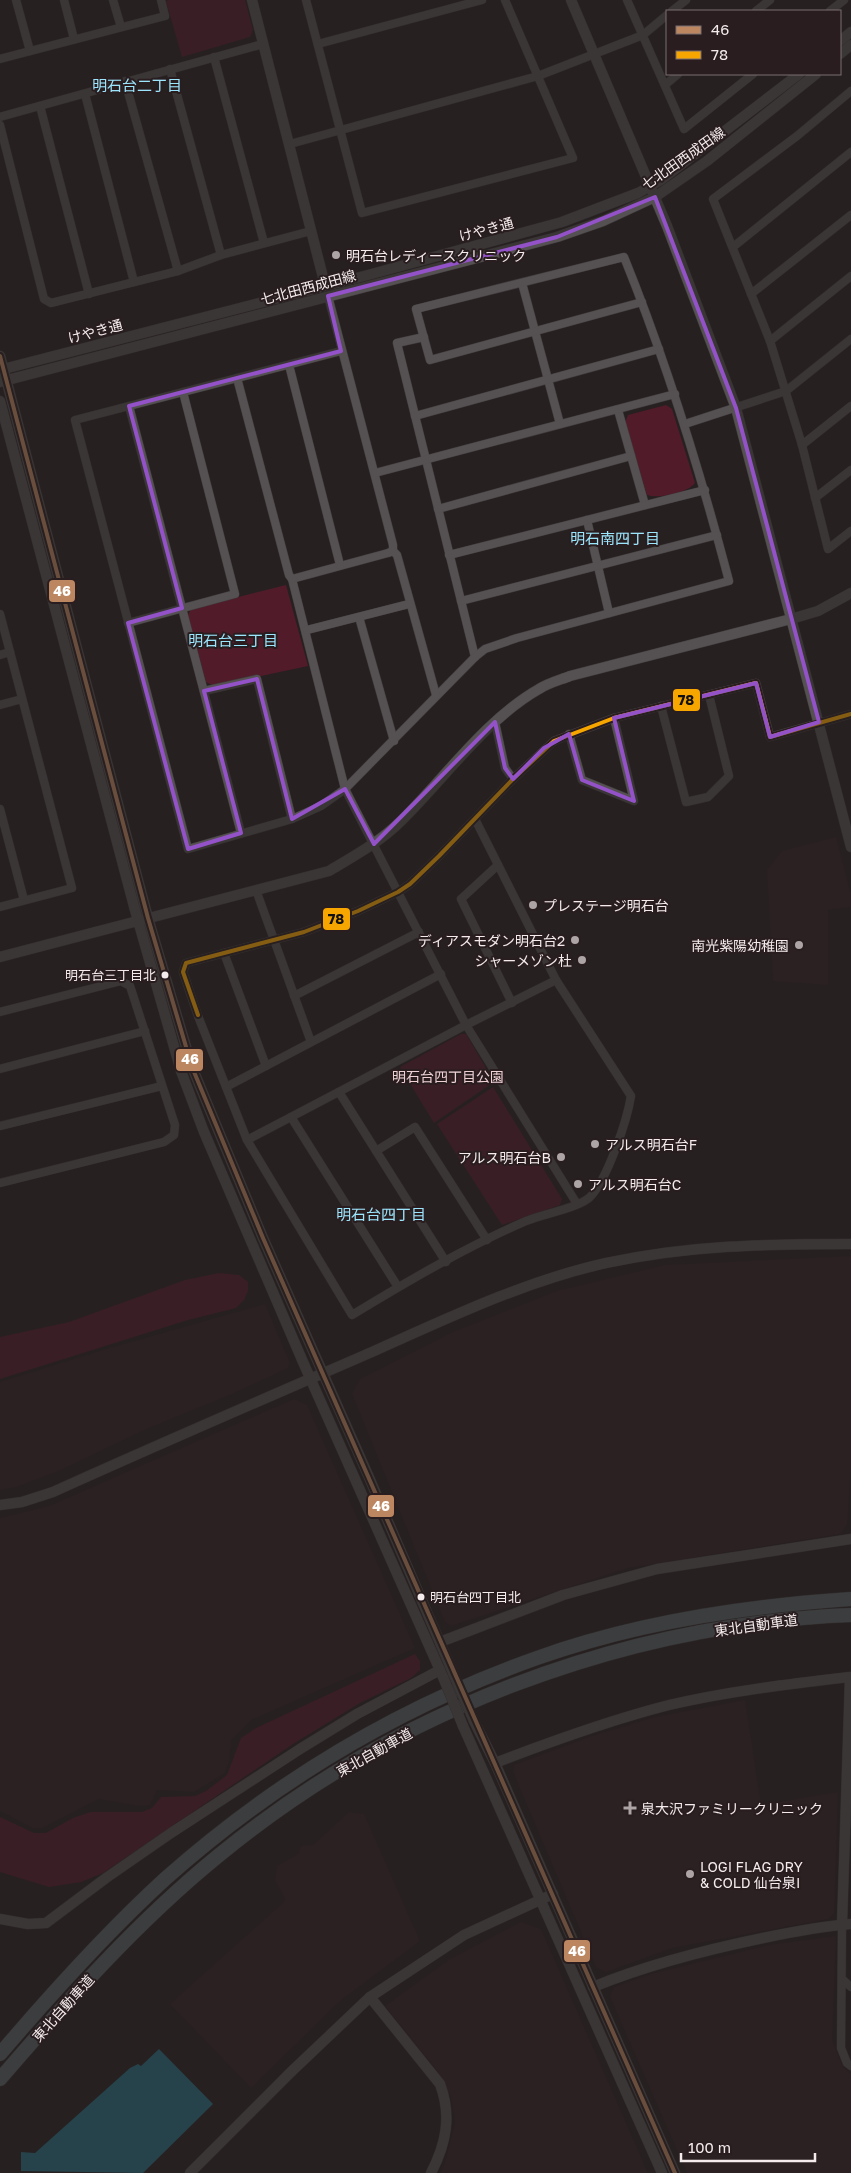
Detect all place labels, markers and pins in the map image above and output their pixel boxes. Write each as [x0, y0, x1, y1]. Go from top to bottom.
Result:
place label: 明石台レディースクリニック [346, 247, 526, 264]
marker: 明石台レディースクリニック [330, 249, 342, 261]
place label: プレステージ明石台 [543, 897, 669, 914]
marker: プレステージ明石台 [527, 899, 539, 911]
place label: ディアスモダン明石台2 [418, 932, 565, 949]
marker: ディアスモダン明石台2 [569, 934, 581, 946]
place label: 南光紫陽幼稚園 [691, 937, 789, 954]
marker: 南光紫陽幼稚園 [793, 939, 805, 951]
place label: シャーメゾン杜 [475, 952, 572, 969]
marker: シャーメゾン杜 [576, 954, 588, 966]
place label: 明石台三丁目北 [65, 967, 156, 983]
marker: 明石台三丁目北 [160, 970, 170, 980]
place label: アルス明石台F [605, 1136, 697, 1153]
marker: アルス明石台F [589, 1138, 601, 1150]
place label: アルス明石台B [458, 1149, 551, 1166]
marker: アルス明石台B [555, 1151, 567, 1163]
place label: アルス明石台C [588, 1176, 681, 1193]
marker: アルス明石台C [572, 1178, 584, 1190]
place label: 明石台四丁目北 [430, 1589, 521, 1605]
marker: 明石台四丁目北 [416, 1592, 426, 1602]
place label: 泉大沢ファミリークリニック [641, 1800, 823, 1817]
marker: 泉大沢ファミリークリニック [623, 1801, 637, 1815]
place label: LOGI FLAG DRY & COLD 仙台泉I [700, 1858, 803, 1891]
marker: LOGI FLAG DRY & COLD 仙台泉I [684, 1868, 696, 1880]

